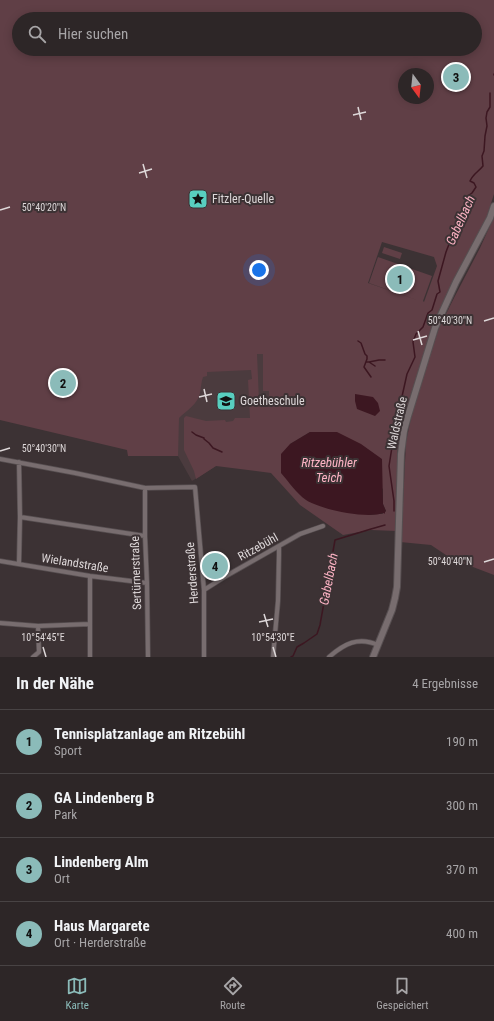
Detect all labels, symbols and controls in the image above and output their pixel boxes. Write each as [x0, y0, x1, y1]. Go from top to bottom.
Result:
search box [12, 12, 482, 56]
icon: search [26, 23, 48, 45]
text: Hier suchen [58, 25, 128, 43]
pin: 3 [443, 62, 469, 92]
north arrow [398, 68, 434, 104]
place icon: Fitzler-Quelle [187, 188, 209, 210]
place label: Fitzler-Quelle [212, 192, 275, 206]
water label: Gabelbach [443, 193, 478, 247]
text: 50°40'20"N [22, 202, 66, 213]
your location [249, 260, 269, 280]
pin: 1 [387, 264, 413, 294]
text: 50°40'30"N [428, 315, 472, 326]
pin: 2 [50, 368, 76, 398]
school or university icon: Goetheschule [215, 390, 237, 412]
place label: Goetheschule [240, 394, 305, 408]
street label: Waldstraße [384, 395, 410, 451]
text: 50°40'30"N [22, 443, 66, 454]
water label: Ritzebühler Teich [301, 455, 358, 485]
street label: Ritzebühl [235, 530, 281, 564]
street label: Sertürnerstraße [128, 535, 144, 610]
street label: Herderstraße [183, 541, 201, 604]
street label: Wielandstraße [40, 551, 110, 575]
pin: 4 [202, 551, 228, 581]
water label: Gabelbach [316, 552, 341, 606]
text: 50°40'40"N [428, 556, 472, 567]
text: 10°54'45"E [21, 632, 65, 643]
text: 10°54'30"E [251, 632, 295, 643]
text: In der Nähe [16, 673, 94, 693]
text: 4 Ergebnisse [412, 676, 478, 691]
text: Tennisplatzanlage am Ritzebühl [54, 725, 245, 743]
text: 1 [26, 734, 32, 749]
text: 190 m [446, 734, 478, 749]
text: Sport [54, 743, 82, 758]
text: GA Lindenberg B [54, 789, 154, 807]
text: 2 [26, 798, 32, 813]
text: 300 m [446, 798, 478, 813]
text: Park [54, 807, 77, 822]
text: Lindenberg Alm [54, 853, 149, 871]
text: 3 [26, 862, 32, 877]
text: 370 m [446, 862, 478, 877]
text: Ort [54, 871, 70, 886]
text: Haus Margarete [54, 917, 150, 935]
text: 4 [26, 926, 32, 941]
text: 400 m [446, 926, 478, 941]
text: Ort · Herderstraße [54, 935, 146, 950]
tab: Karte [66, 975, 89, 1012]
tab: Route [220, 975, 245, 1012]
tab: Gespeichert [376, 975, 428, 1012]

